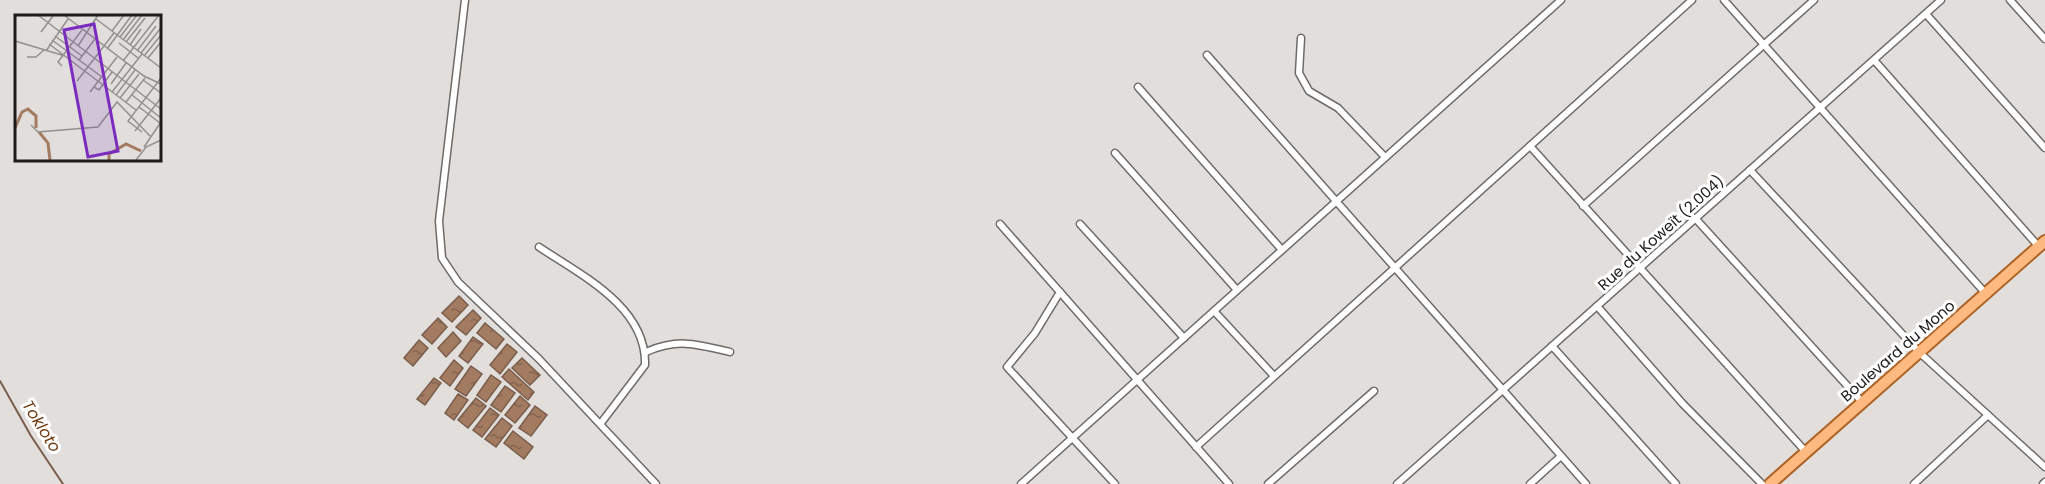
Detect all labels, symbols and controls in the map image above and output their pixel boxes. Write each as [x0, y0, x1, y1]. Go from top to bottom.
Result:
inset map [15, 15, 160, 160]
street label: Rue du Koweït (2.004) [1593, 170, 1728, 295]
street label: Boulevard du Mono [1836, 295, 1959, 406]
water label: Tokloto [17, 396, 67, 457]

